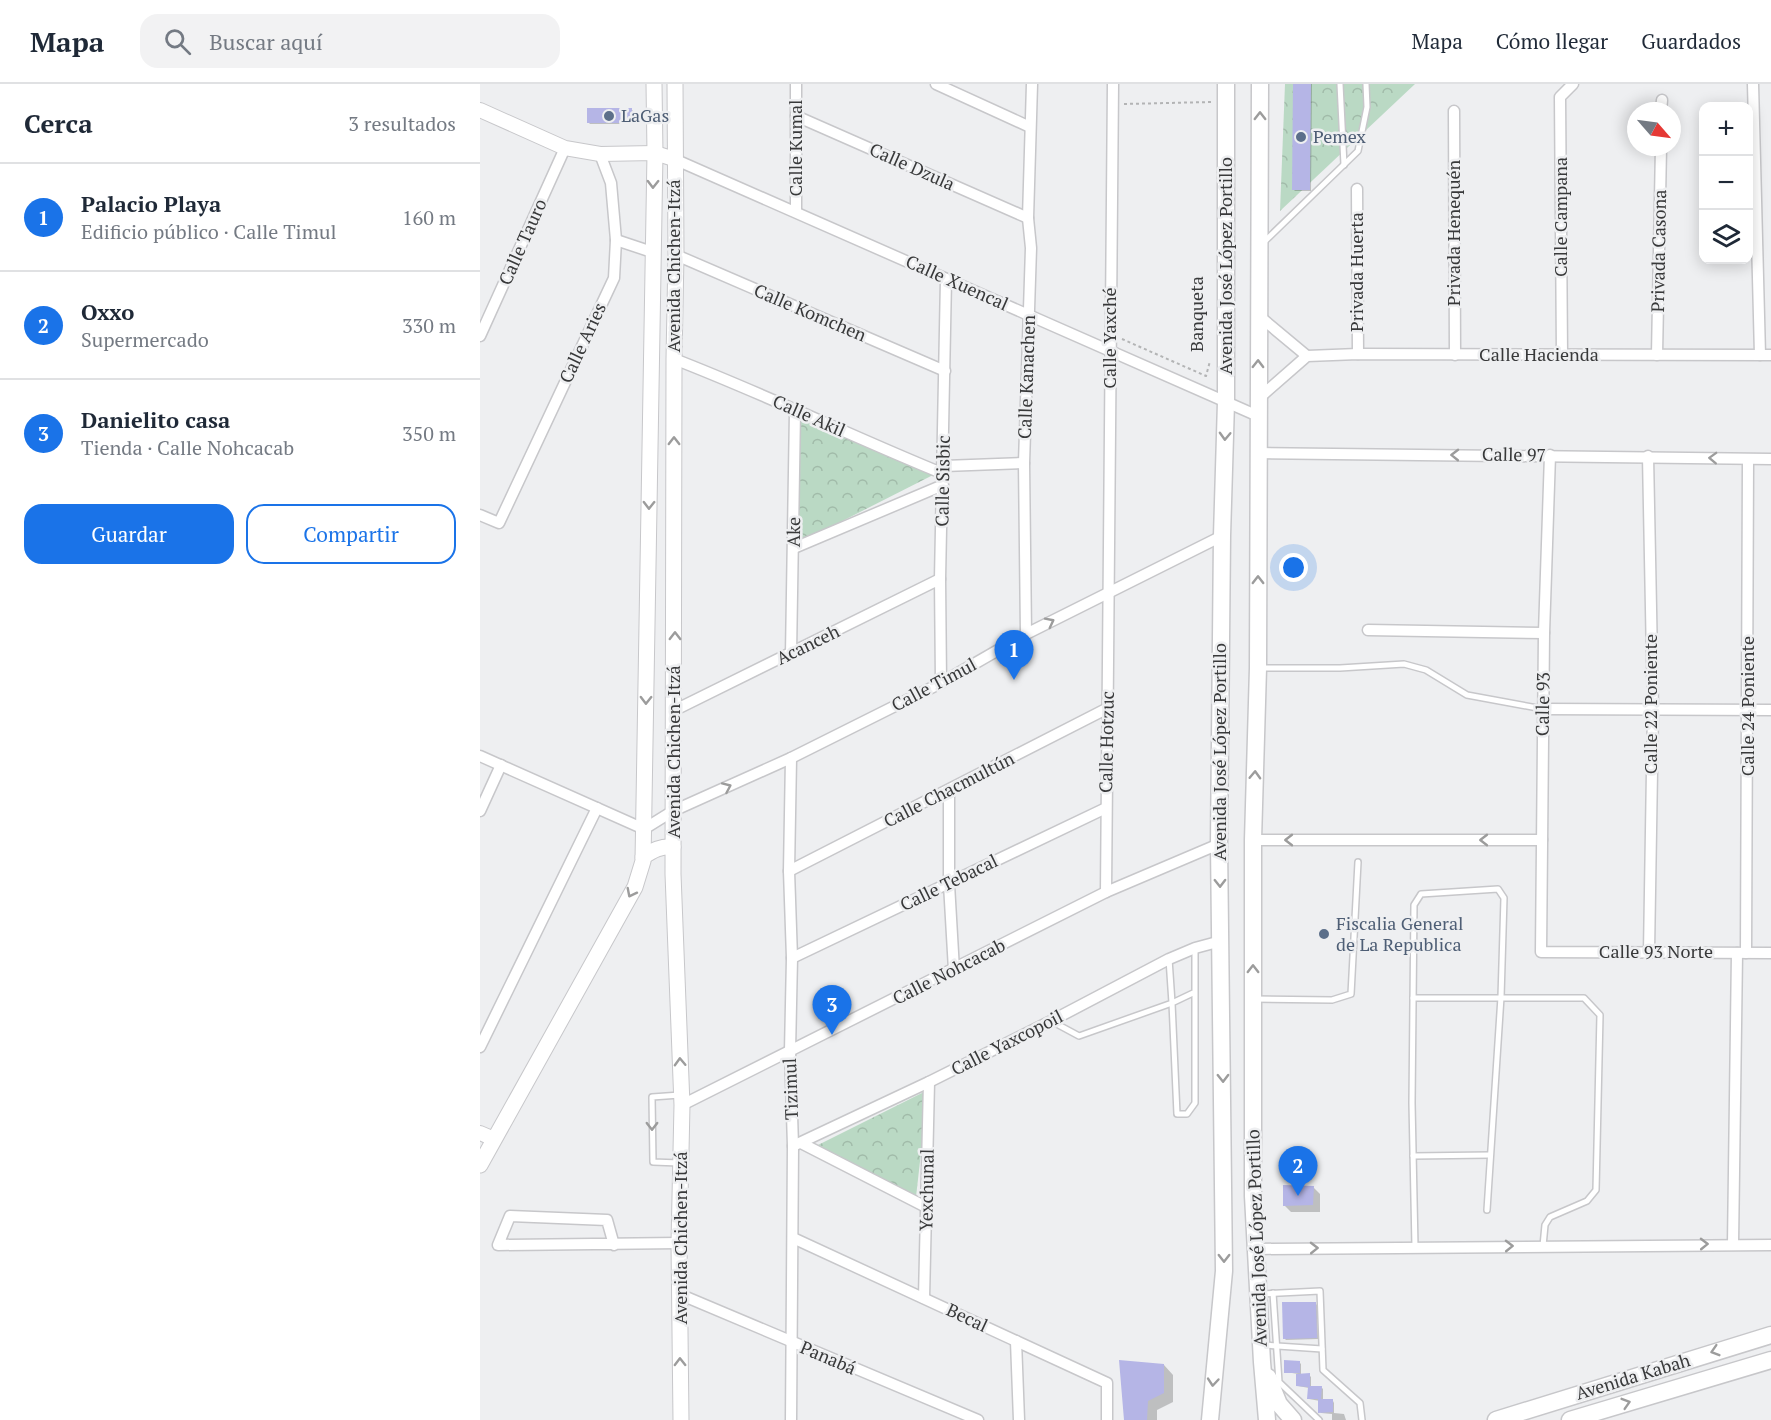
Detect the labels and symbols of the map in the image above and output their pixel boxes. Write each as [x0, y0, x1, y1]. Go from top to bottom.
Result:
street label: Calle Kumal [783, 100, 807, 196]
north arrow [1627, 102, 1681, 156]
place label: LaGas [621, 103, 669, 127]
marker: LaGas [602, 109, 616, 123]
one-way arrow [1254, 111, 1266, 120]
place label: Pemex [1313, 124, 1367, 148]
marker: Pemex [1294, 130, 1308, 144]
street label: Calle Dzula [866, 137, 959, 196]
street label: Avenida José López Portillo [1213, 157, 1237, 375]
street label: Calle Campana [1548, 157, 1572, 277]
street label: Privada Henequén [1441, 159, 1465, 306]
street label: Avenida Chichen-Itzá [661, 179, 685, 353]
one-way arrow [647, 180, 659, 189]
street label: Privada Casona [1645, 189, 1671, 313]
street label: Calle Tauro [492, 195, 552, 288]
street label: Privada Huerta [1344, 212, 1368, 332]
street label: Calle Xuencal [902, 249, 1013, 315]
street label: Banqueta [1184, 276, 1208, 352]
street label: Calle Komchen [751, 278, 871, 347]
street label: Calle Yaxché [1097, 287, 1121, 389]
street label: Calle Aries [553, 298, 611, 387]
street label: Calle Kanachen [1012, 314, 1040, 439]
street label: Calle Hacienda [1479, 342, 1599, 366]
one-way arrow [1252, 359, 1264, 368]
street label: Calle Akil [769, 388, 849, 442]
one-way arrow [1218, 432, 1231, 441]
street label: Calle Sisbic [929, 435, 955, 527]
one-way arrow [668, 436, 680, 445]
street label: Calle 97 [1482, 441, 1546, 467]
one-way arrow [1450, 448, 1459, 461]
one-way arrow [1708, 452, 1717, 465]
one-way arrow [643, 501, 655, 510]
street label: Ake [781, 517, 805, 547]
your location [1279, 553, 1308, 582]
one-way arrow [1252, 575, 1264, 584]
one-way arrow [1043, 617, 1054, 629]
street label: Acanceh [772, 618, 844, 670]
pin: 1 [994, 630, 1034, 680]
one-way arrow [669, 631, 681, 640]
street label: Calle 22 Poniente [1638, 634, 1662, 774]
street label: Calle 24 Poniente [1735, 636, 1759, 776]
street label: Avenida José López Portillo [1207, 643, 1231, 861]
street label: Calle Timul [887, 652, 980, 716]
street label: Avenida Chichen-Itzá [661, 665, 685, 839]
street label: Calle 93 [1529, 672, 1555, 736]
street label: Calle Hotzuc [1093, 691, 1119, 793]
one-way arrow [640, 696, 652, 705]
street label: Calle Chacmultún [879, 746, 1018, 832]
one-way arrow [1249, 770, 1261, 779]
one-way arrow [720, 782, 731, 794]
one-way arrow [1284, 834, 1293, 846]
one-way arrow [1479, 834, 1488, 846]
street label: Calle Tebacal [896, 848, 1001, 916]
one-way arrow [1214, 879, 1226, 888]
one-way arrow [627, 887, 638, 897]
place label: Fiscalia General de La Republica [1336, 911, 1463, 956]
marker: Fiscalia General de La Republica [1317, 927, 1331, 941]
street label: Calle Nohcacab [888, 932, 1009, 1010]
street label: Calle 93 Norte [1599, 939, 1713, 963]
one-way arrow [1247, 965, 1259, 974]
pin: 3 [812, 986, 852, 1035]
street label: Calle Yaxcopoil [947, 1004, 1066, 1081]
one-way arrow [674, 1057, 687, 1066]
street label: Tizimul [777, 1058, 803, 1120]
one-way arrow [1216, 1074, 1229, 1083]
one-way arrow [646, 1121, 658, 1130]
street label: Avenida José López Portillo [1240, 1129, 1272, 1347]
pin: 2 [1278, 1146, 1318, 1196]
street label: Yexchunal [913, 1149, 939, 1231]
street label: Avenida Chichen-Itzá [668, 1151, 692, 1325]
one-way arrow [1699, 1238, 1708, 1250]
one-way arrow [1504, 1240, 1513, 1252]
one-way arrow [1309, 1242, 1318, 1254]
one-way arrow [1218, 1253, 1230, 1262]
street label: Becal [943, 1297, 992, 1337]
street label: Panabá [797, 1335, 860, 1380]
one-way arrow [1710, 1344, 1721, 1356]
street label: Avenida Kabah [1572, 1347, 1693, 1405]
one-way arrow [674, 1357, 686, 1366]
one-way arrow [1207, 1377, 1220, 1386]
one-way arrow [1620, 1398, 1631, 1410]

